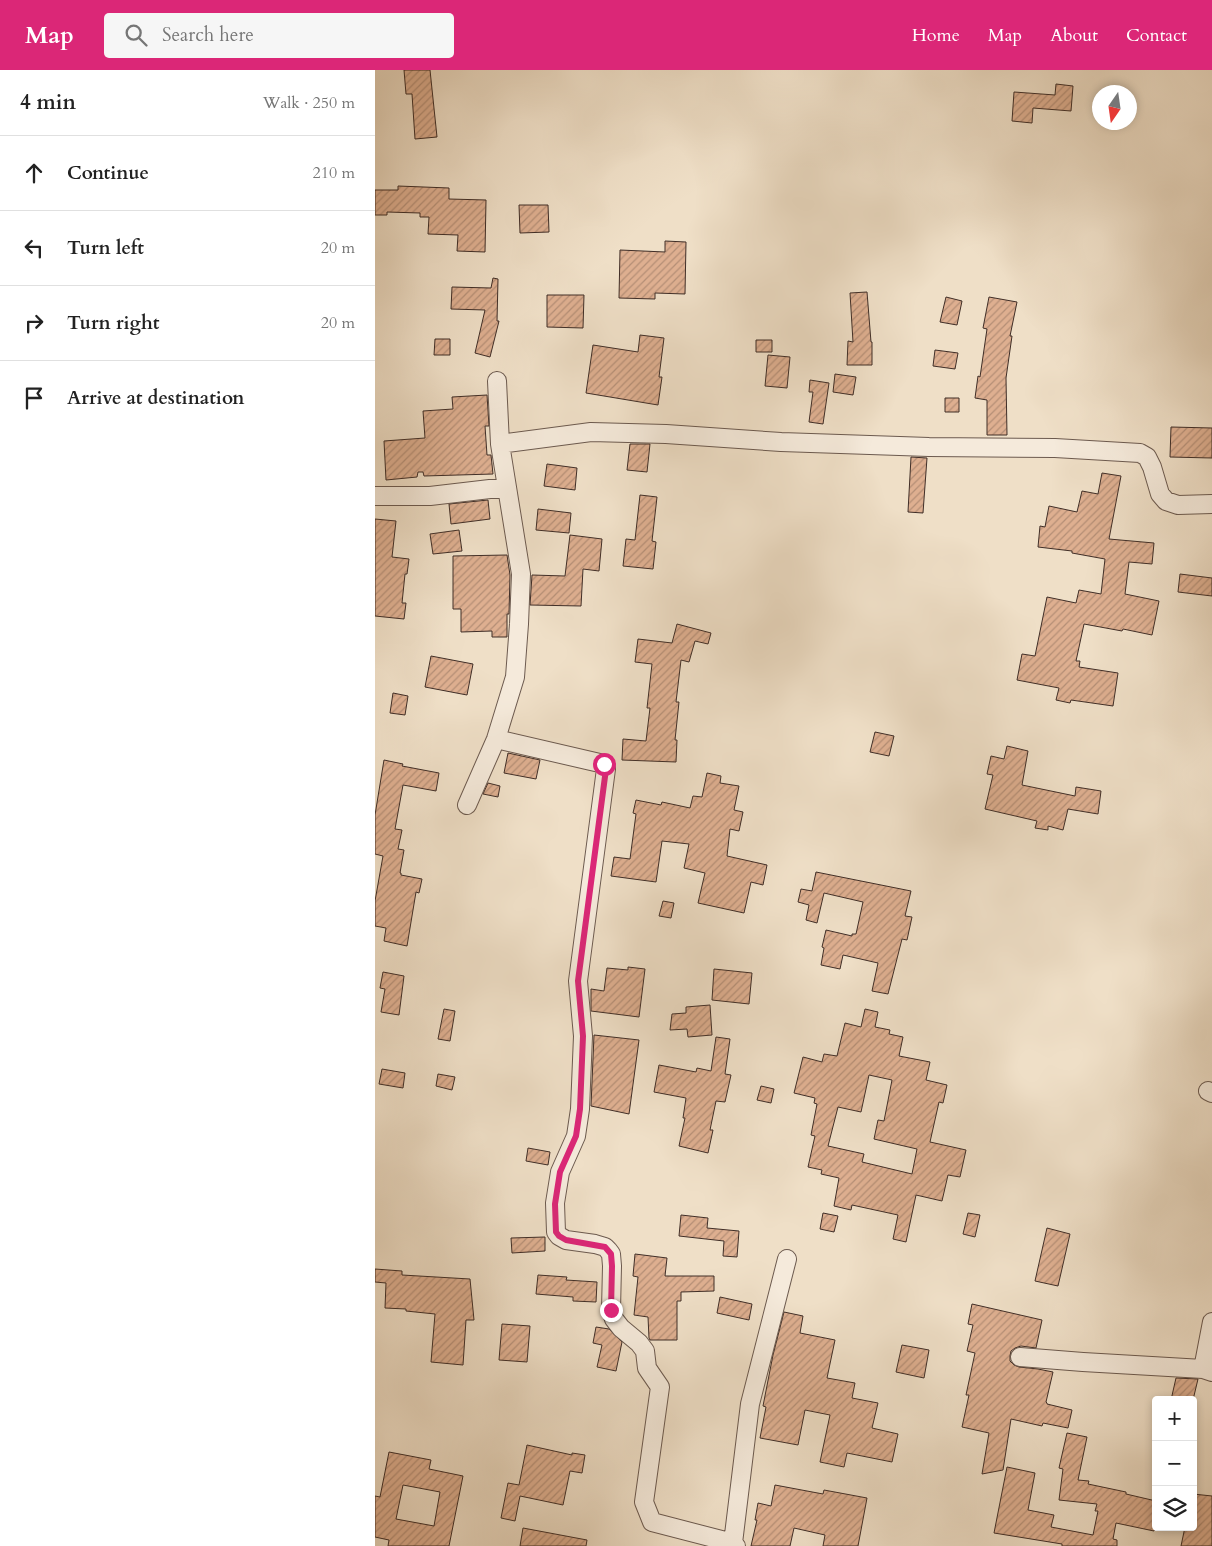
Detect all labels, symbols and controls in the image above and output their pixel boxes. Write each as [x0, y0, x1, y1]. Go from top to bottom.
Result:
search box [104, 13, 454, 58]
text: Map [25, 19, 74, 52]
icon: search [122, 21, 150, 49]
text: Search here [162, 22, 254, 48]
text: Home [912, 23, 960, 48]
text: Map [988, 23, 1022, 48]
text: About [1050, 23, 1098, 48]
text: Contact [1126, 23, 1187, 48]
north arrow [1092, 85, 1137, 130]
text: 4 min [20, 88, 76, 117]
text: Walk · 250 m [263, 92, 355, 114]
icon: ahead [20, 159, 48, 187]
text: Continue [67, 160, 149, 186]
text: 210 m [313, 162, 355, 184]
icon: left [20, 234, 48, 262]
text: Turn left [67, 235, 144, 261]
text: 20 m [321, 237, 355, 259]
icon: right [20, 309, 48, 337]
text: Turn right [67, 310, 159, 336]
text: 20 m [321, 312, 355, 334]
icon: arrive [20, 384, 48, 412]
text: Arrive at destination [67, 385, 244, 411]
route start [593, 753, 616, 776]
route end [600, 1299, 623, 1322]
map controls [1152, 1396, 1197, 1531]
button: + [1152, 1396, 1197, 1441]
button: − [1152, 1441, 1197, 1486]
button: layers [1152, 1486, 1197, 1531]

